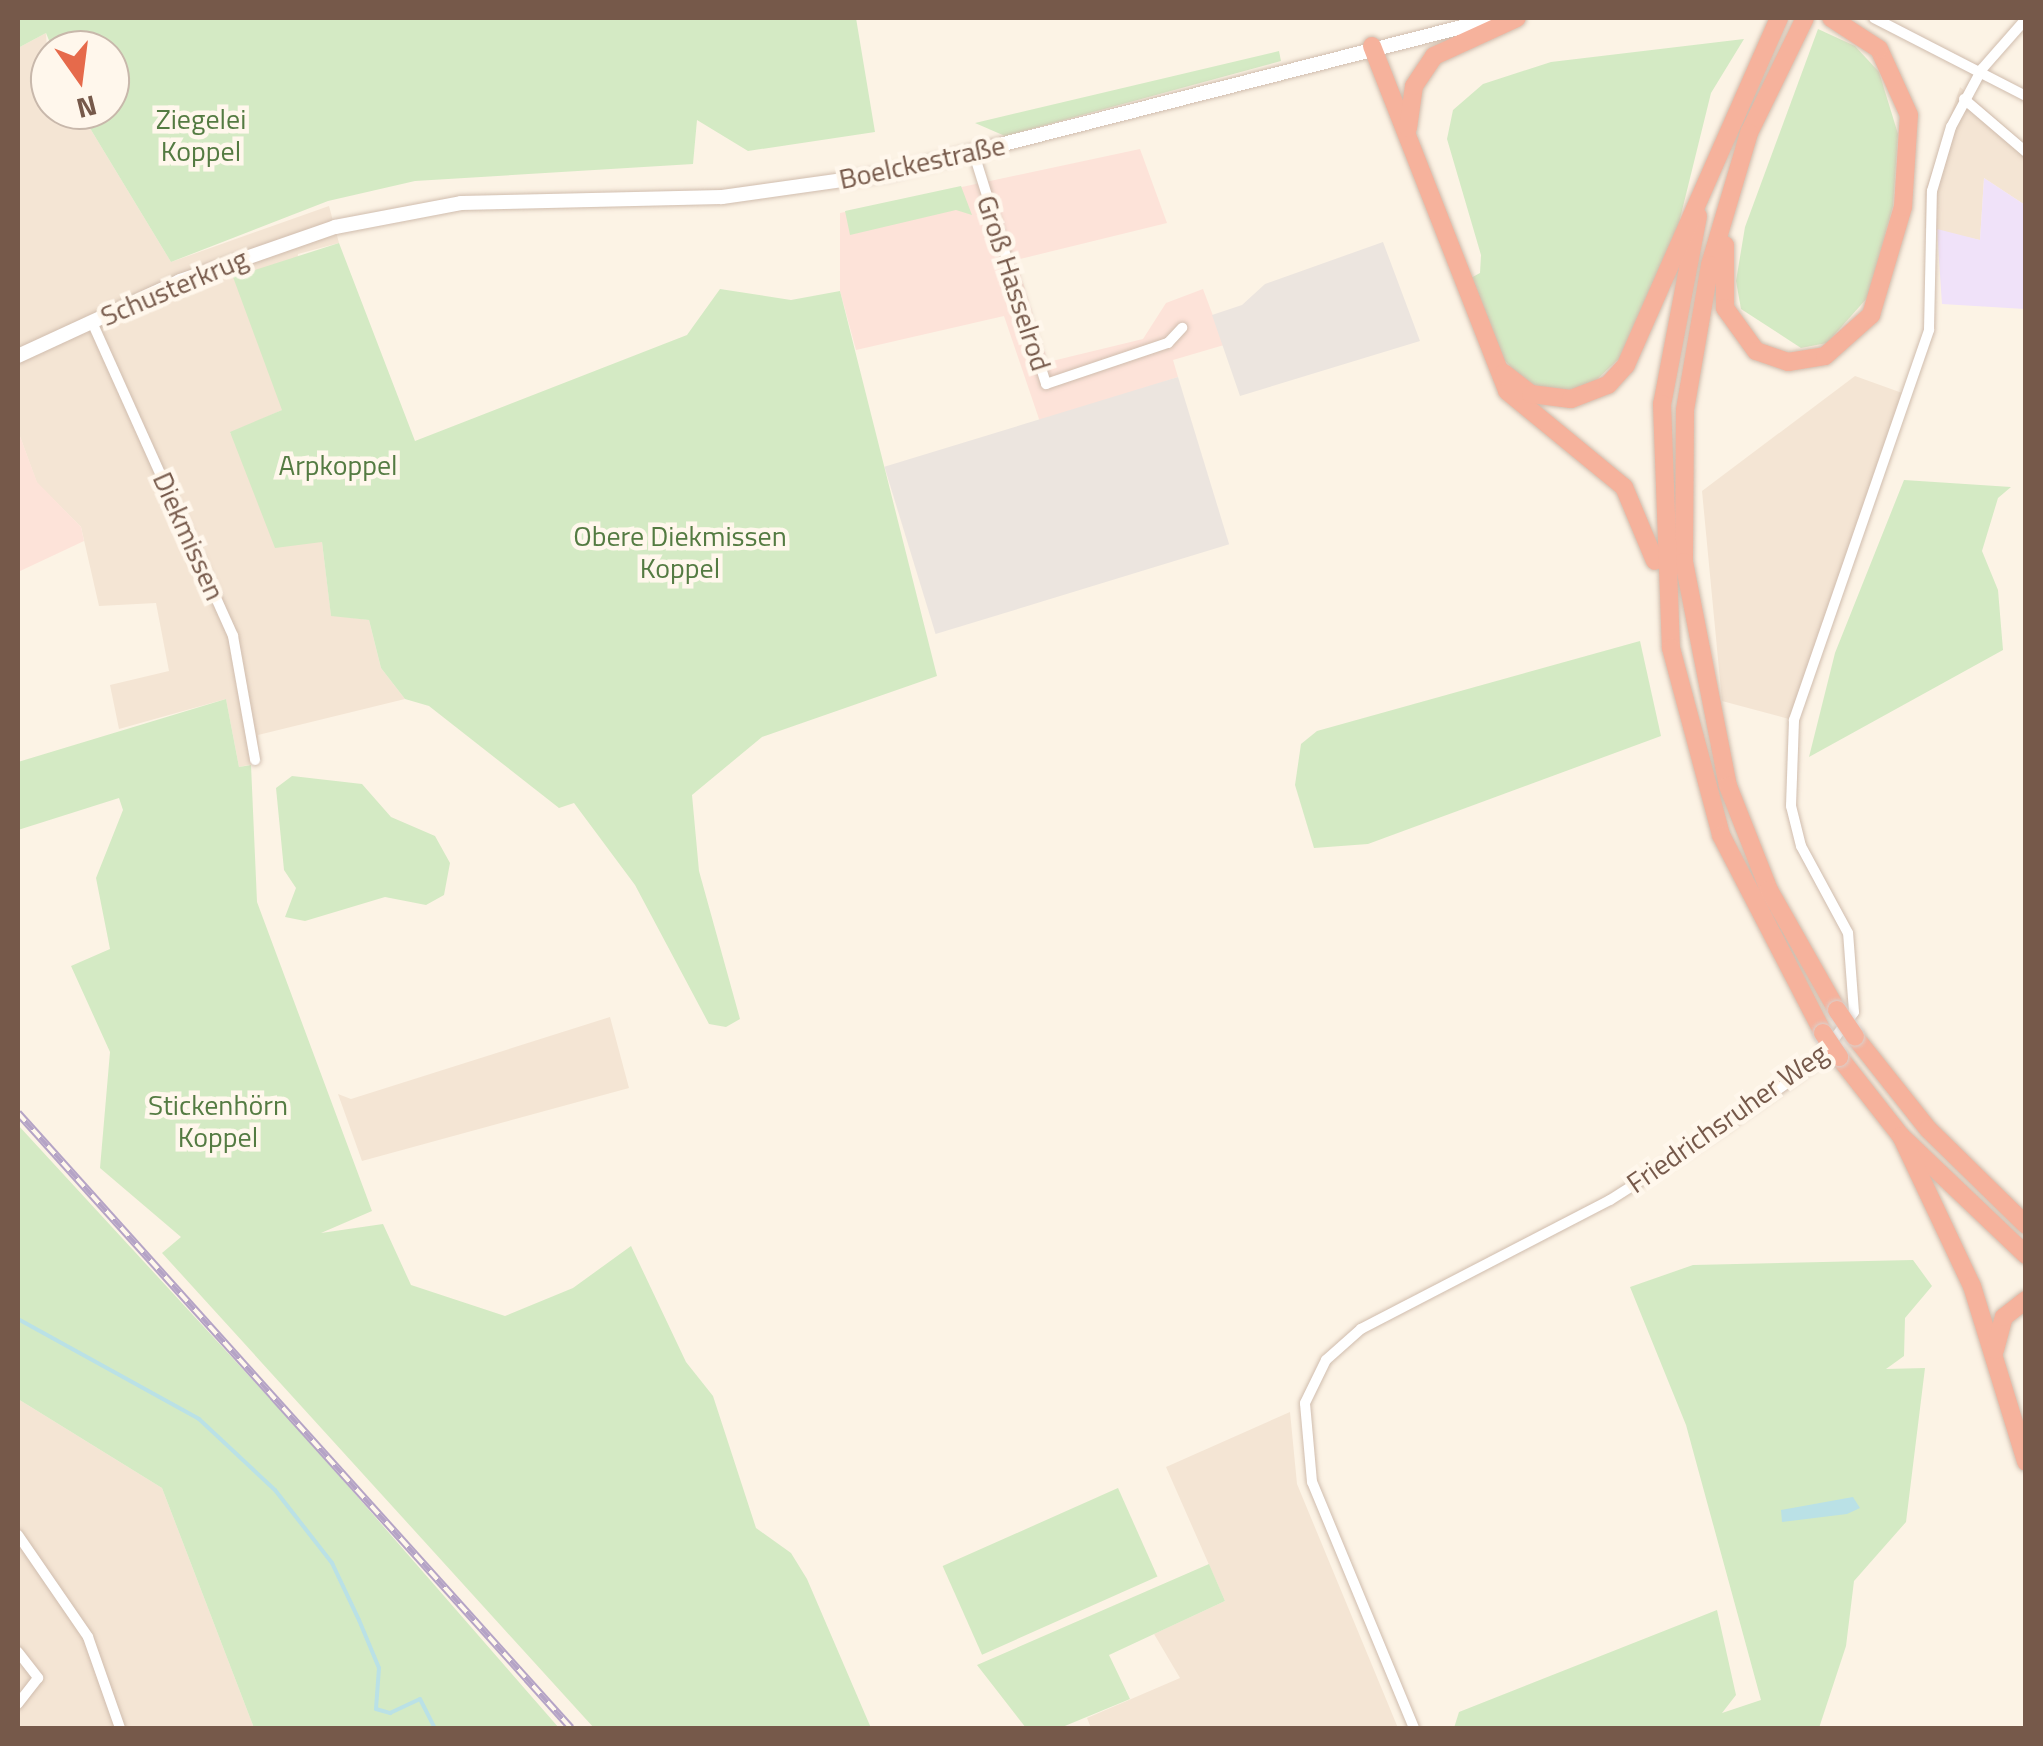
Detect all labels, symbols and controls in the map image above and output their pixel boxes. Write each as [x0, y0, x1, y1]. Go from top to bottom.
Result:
north arrow [30, 30, 130, 130]
text: N [72, 84, 102, 131]
park label: Ziegelei Koppel [156, 102, 246, 168]
street label: Boelckestraße [836, 128, 1008, 196]
street label: Groß Hasselrod [970, 191, 1058, 375]
street label: Schusterkrug [95, 241, 253, 333]
park label: Arpkoppel [278, 448, 398, 482]
street label: Diekmissen [146, 467, 232, 605]
park label: Obere Diekmissen Koppel [573, 519, 787, 585]
street label: Friedrichsruher Weg [1620, 1036, 1834, 1200]
park label: Stickenhörn Koppel [148, 1088, 288, 1154]

